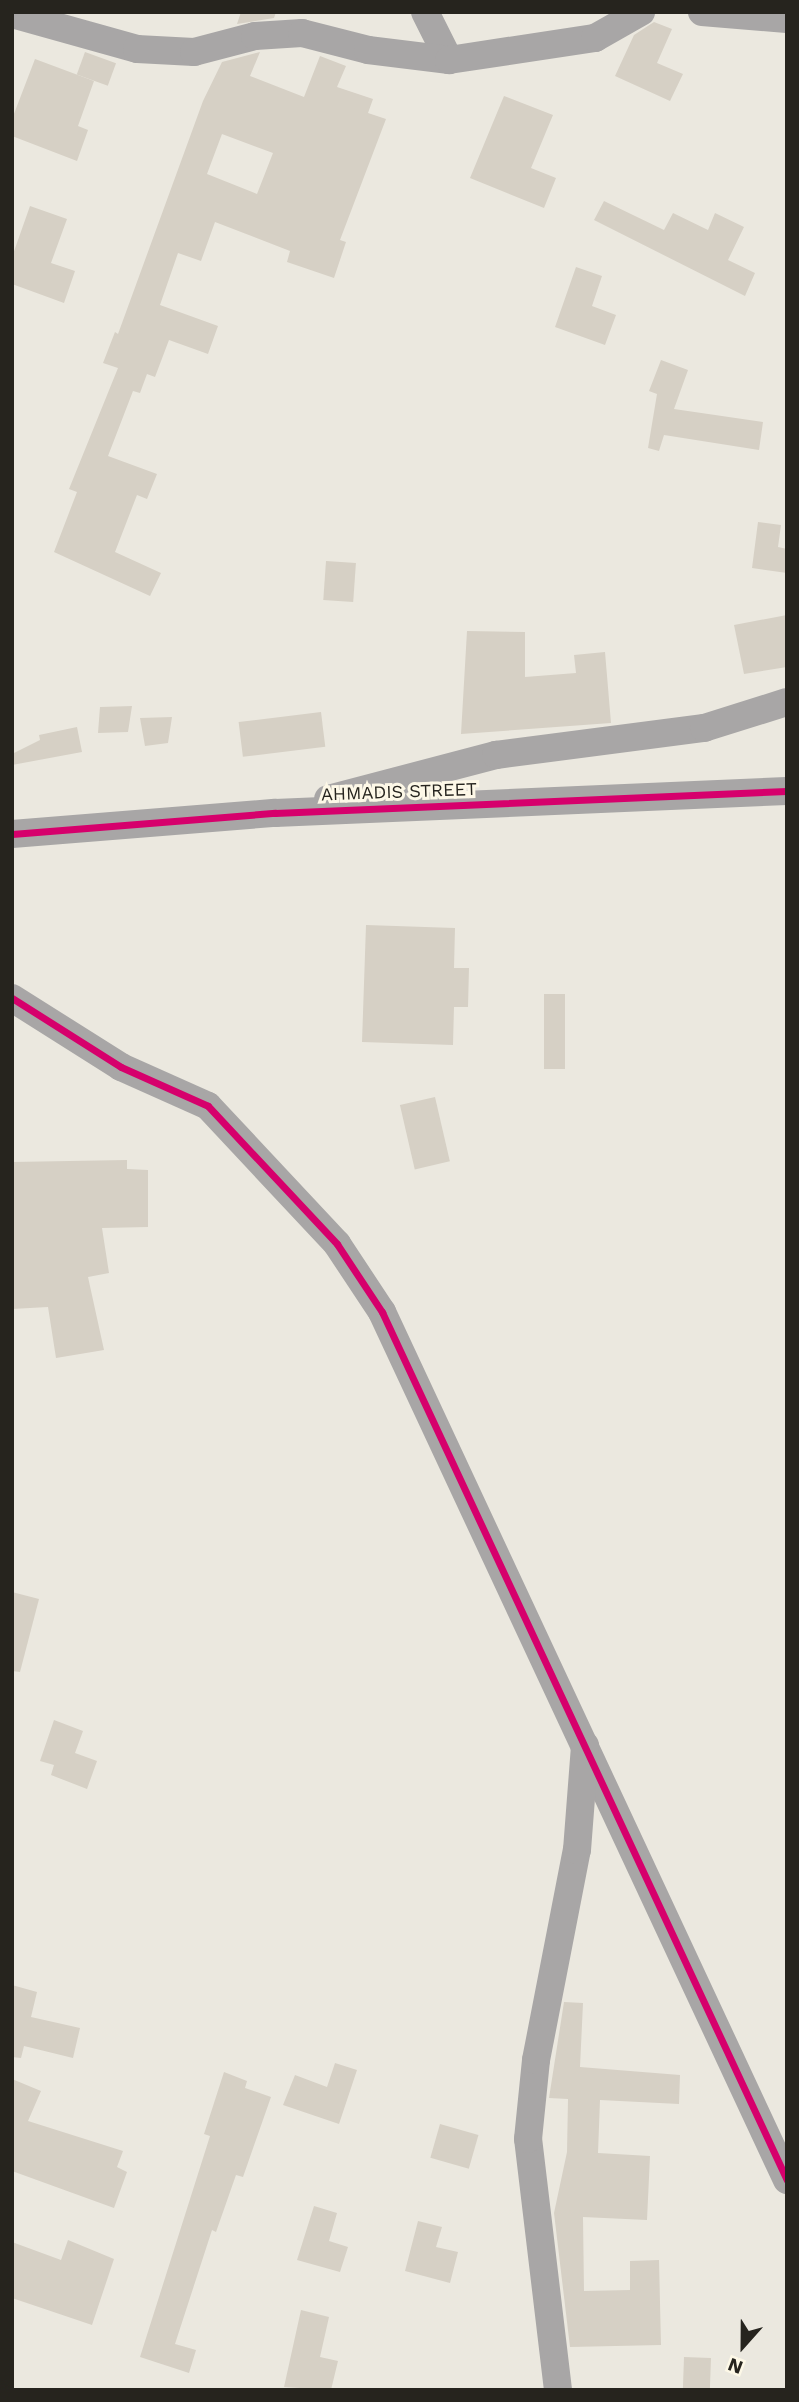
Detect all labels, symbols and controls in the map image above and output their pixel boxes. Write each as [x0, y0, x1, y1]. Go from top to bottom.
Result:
street label: AHMADIS STREET [321, 778, 477, 806]
north arrow [708, 2311, 778, 2381]
text: N [725, 2353, 746, 2379]

